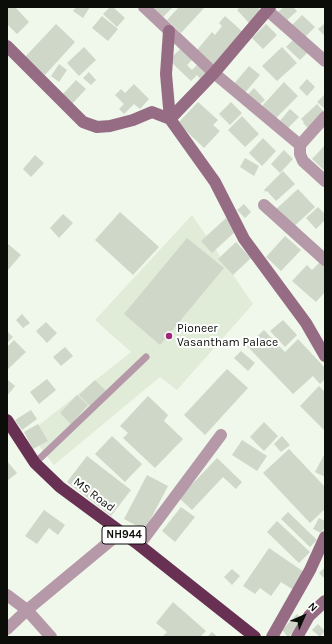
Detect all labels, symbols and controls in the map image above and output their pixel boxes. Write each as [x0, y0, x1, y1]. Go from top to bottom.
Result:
place label: Pioneer Vasantham Palace [177, 322, 278, 350]
marker: Pioneer Vasantham Palace [164, 331, 174, 341]
street label: MS Road [71, 475, 117, 515]
road number: NH944 [102, 526, 146, 544]
north arrow [284, 596, 324, 636]
text: N [305, 600, 320, 615]

